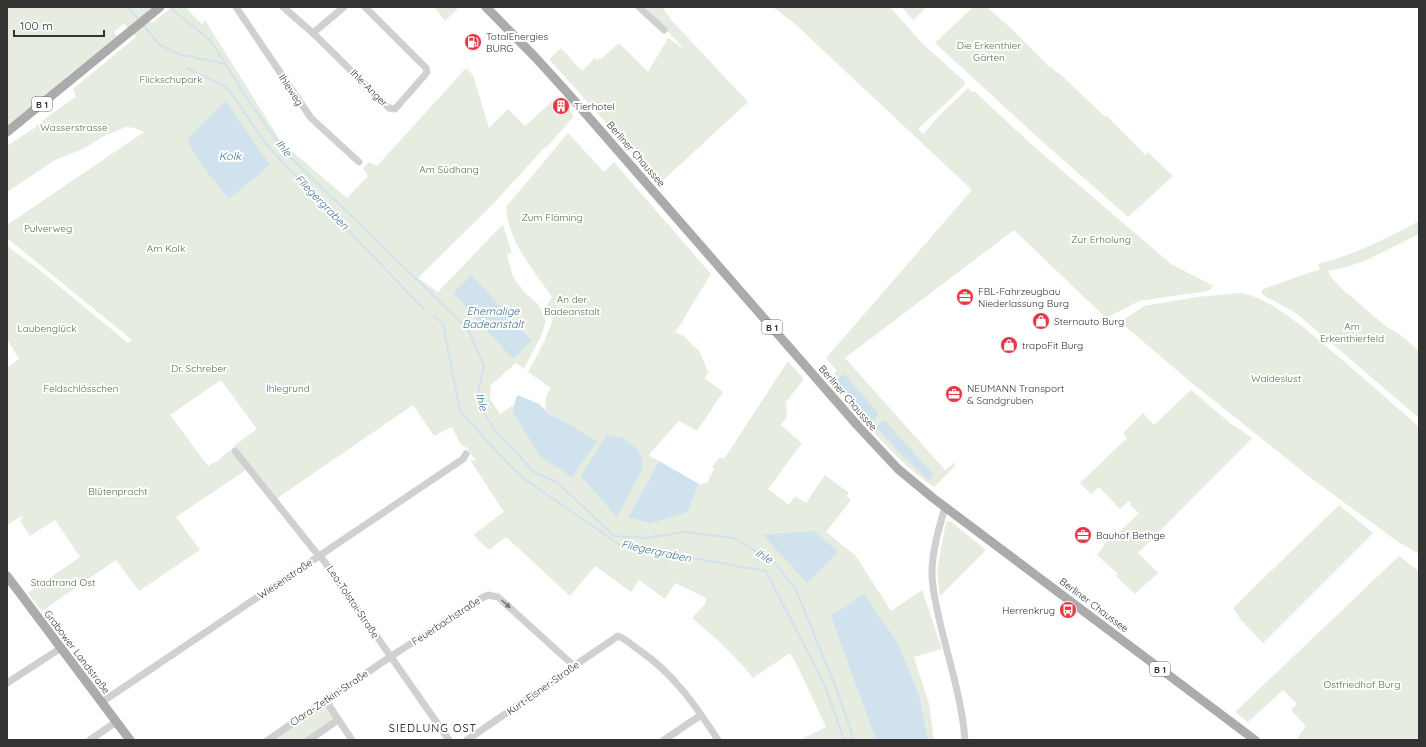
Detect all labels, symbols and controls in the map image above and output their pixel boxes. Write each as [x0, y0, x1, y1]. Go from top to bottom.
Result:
scale bar [14, 12, 104, 38]
text: 100 m [20, 18, 53, 33]
place label: TotalEnergies BURG [486, 30, 548, 55]
fuel station icon: TotalEnergies BURG [463, 32, 483, 52]
park label: Die Erkenthier Gärten [957, 39, 1021, 64]
street label: Ihle-Anger [348, 67, 391, 110]
street label: Ihleweg [276, 72, 306, 108]
park label: Flickschupark [139, 73, 203, 86]
building icon: Tierhotel [551, 96, 571, 116]
road number: B 1 [32, 97, 52, 111]
place label: Tierhotel [574, 100, 615, 113]
street label: Berliner Chaussee [604, 118, 668, 190]
park label: Wasserstrasse [40, 121, 108, 134]
water label: Ihle [273, 137, 295, 160]
water label: Kolk [219, 149, 242, 163]
park label: Am Südhang [419, 163, 479, 176]
water label: Fliegergraben [292, 172, 352, 233]
park label: Zum Fläming [521, 211, 583, 224]
park label: Pulverweg [24, 222, 72, 235]
park label: Zur Erholung [1071, 233, 1131, 246]
park label: Am Kolk [147, 242, 185, 255]
place label: FBL-Fahrzeugbau Niederlassung Burg [978, 285, 1069, 310]
office icon: FBL-Fahrzeugbau Niederlassung Burg [955, 287, 975, 307]
park label: An der Badeanstalt [544, 293, 601, 318]
water label: Ehemalige Badeanstalt [462, 304, 525, 331]
shop icon: Sternauto Burg [1031, 311, 1051, 331]
place label: Sternauto Burg [1054, 315, 1124, 328]
road number: B 1 [762, 320, 782, 334]
park label: Am Erkenthierfeld [1320, 320, 1384, 345]
park label: Laubenglück [17, 322, 77, 335]
shop icon: trapoFit Burg [999, 335, 1019, 355]
place label: trapoFit Burg [1022, 339, 1083, 352]
park label: Dr. Schreber [171, 362, 227, 375]
street label: Berliner Chaussee [816, 362, 880, 434]
park label: Waldeslust [1251, 372, 1302, 385]
park label: Feldschlösschen [44, 382, 118, 395]
park label: Ihlegrund [266, 382, 310, 395]
place label: NEUMANN Transport & Sandgruben [967, 382, 1065, 407]
office icon: NEUMANN Transport & Sandgruben [944, 384, 964, 404]
water label: Ihle [473, 392, 491, 413]
park label: Blütenpracht [88, 485, 148, 498]
office icon: Bauhof Bethge [1073, 525, 1093, 545]
place label: Bauhof Bethge [1096, 529, 1165, 542]
water label: Fliegergraben [620, 537, 693, 565]
water label: Ihle [753, 545, 776, 567]
street label: Wiesenstraße [255, 556, 315, 602]
street label: Leo-Tolstoi-Straße [324, 563, 382, 641]
street label: Berliner Chaussee [1057, 575, 1131, 635]
park label: Stadtrand Ost [31, 576, 96, 589]
street label: Feuerbachstraße [409, 594, 483, 648]
one-way arrow [501, 599, 511, 609]
bus stop icon: Herrenkrug [1058, 600, 1078, 620]
place label: Herrenkrug [1002, 604, 1055, 617]
street label: Grabower Landstraße [41, 608, 113, 697]
street label: Kurt-Eisner-Straße [504, 658, 582, 718]
road number: B 1 [1150, 662, 1170, 676]
street label: Clara-Zetkin-Straße [287, 667, 371, 729]
park label: Ostfriedhof Burg [1324, 678, 1400, 691]
district label: SIEDLUNG OST [389, 721, 477, 735]

